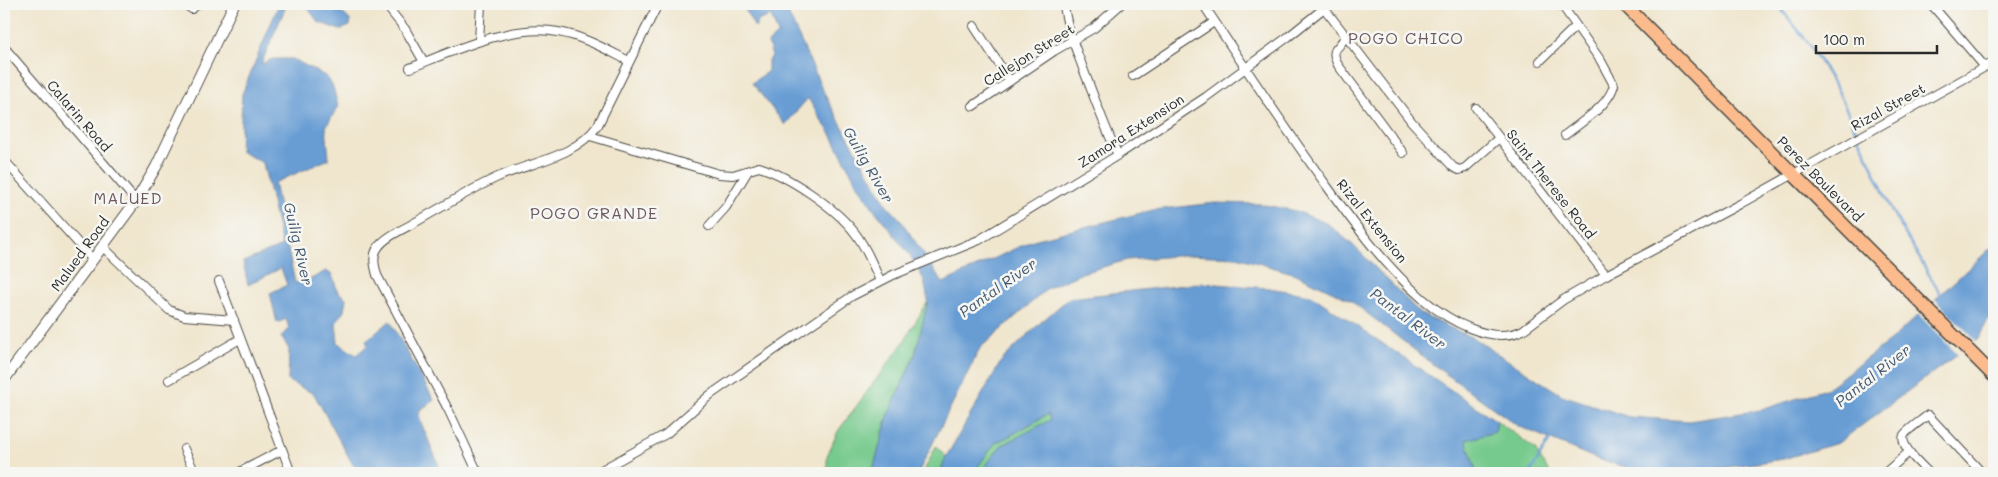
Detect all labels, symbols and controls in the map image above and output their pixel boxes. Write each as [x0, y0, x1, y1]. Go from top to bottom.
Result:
street label: Callejon Street [980, 19, 1078, 90]
scale bar [1816, 22, 1937, 54]
district label: POGO CHICO [1348, 27, 1464, 48]
text: 100 m [1823, 29, 1865, 49]
street label: Calarin Road [43, 76, 116, 156]
street label: Rizal Street [1847, 78, 1928, 135]
street label: Zamora Extension [1074, 89, 1187, 172]
water label: Guilig River [839, 123, 899, 207]
street label: Saint Therese Road [1503, 125, 1600, 242]
street label: Perez Boulevard [1773, 132, 1867, 226]
street label: Rizal Extension [1333, 175, 1412, 267]
district label: MALUED [93, 187, 163, 208]
water label: Guilig River [280, 200, 318, 288]
district label: POGO GRANDE [530, 202, 658, 223]
street label: Malued Road [46, 212, 113, 295]
water label: Pantal River [955, 253, 1041, 321]
water label: Pantal River [1367, 283, 1451, 354]
water label: Pantal River [1831, 339, 1914, 411]

